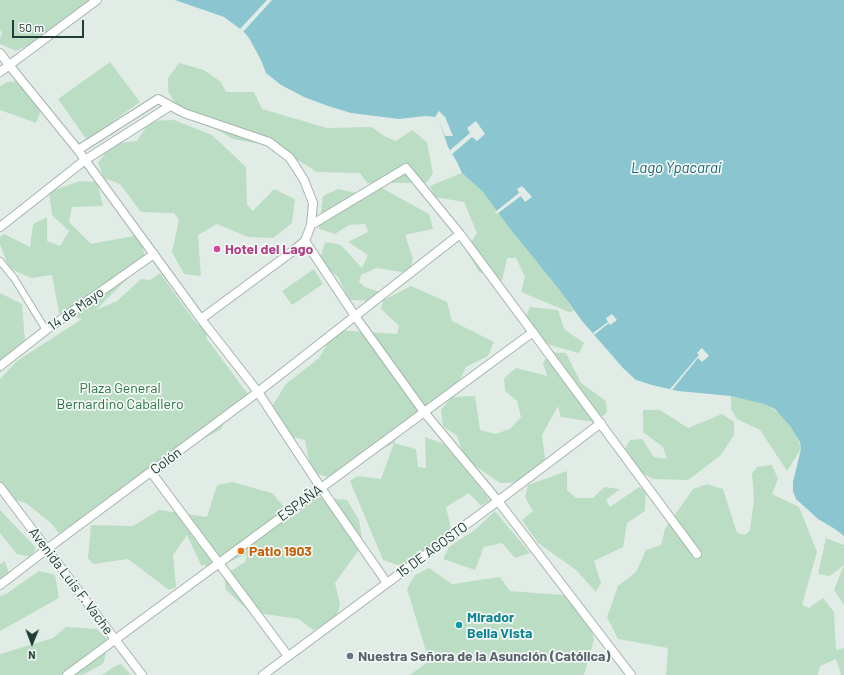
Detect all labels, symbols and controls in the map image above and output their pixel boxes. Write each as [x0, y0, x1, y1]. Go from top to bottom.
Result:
scale bar [14, 12, 86, 38]
text: 50 m [19, 20, 44, 34]
water label: Lago Ypacaraí [631, 159, 721, 177]
place label: Hotel del Lago [225, 241, 313, 257]
marker: Hotel del Lago [212, 244, 222, 254]
street label: 14 de Mayo [45, 284, 107, 334]
park label: Plaza General Bernardino Caballero [56, 380, 184, 412]
street label: Colón [147, 444, 185, 478]
street label: ESPAÑA [274, 481, 326, 525]
street label: 15 DE AGOSTO [393, 518, 471, 582]
street label: Avenida Luis F. Vache [25, 524, 117, 638]
place label: Patio 1903 [249, 543, 312, 559]
marker: Patio 1903 [236, 546, 246, 556]
place label: Mirador Bella Vista [467, 609, 532, 642]
marker: Mirador Bella Vista [454, 620, 464, 630]
north arrow [12, 623, 52, 663]
place label: Nuestra Señora de la Asunción (Católica) [358, 648, 610, 664]
text: N [28, 649, 36, 662]
marker: Nuestra Señora de la Asunción (Católica) [345, 651, 355, 661]

